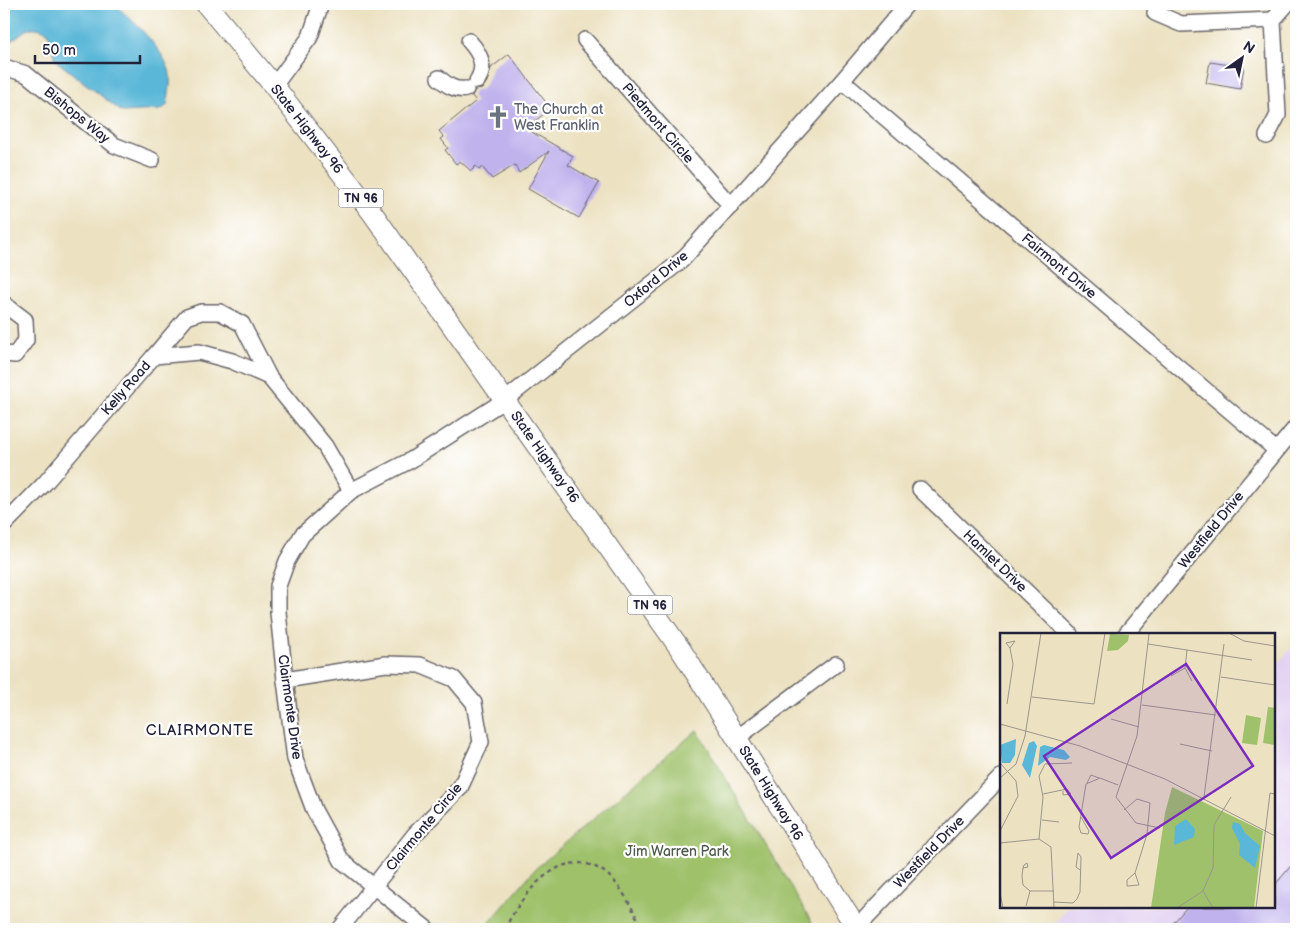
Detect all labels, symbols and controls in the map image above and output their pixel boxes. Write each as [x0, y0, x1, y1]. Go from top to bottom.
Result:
scale bar [35, 32, 140, 64]
north arrow [1218, 32, 1268, 82]
text: N [1240, 38, 1258, 58]
text: 50 m [42, 41, 76, 60]
street label: Piedmont Circle [619, 79, 697, 167]
street label: State Highway 96 [267, 81, 347, 177]
street label: Bishops Way [41, 83, 114, 147]
place label: The Church at West Franklin [514, 101, 604, 134]
church icon: The Church at West Franklin [485, 104, 511, 130]
road number: TN 96 [338, 188, 384, 208]
street label: Fairmont Drive [1018, 230, 1100, 302]
street label: Oxford Drive [620, 247, 692, 311]
street label: Kelly Road [98, 357, 154, 419]
street label: State Highway 96 [507, 408, 583, 507]
street label: Westfield Drive [1175, 488, 1247, 572]
street label: Hamlet Drive [960, 526, 1030, 596]
road number: TN 96 [628, 596, 672, 614]
inset map [1000, 633, 1275, 908]
street label: Clairmonte Drive [274, 654, 306, 760]
district label: CLAIRMONTE [146, 721, 254, 740]
street label: State Highway 96 [735, 742, 807, 844]
street label: Clairmonte Circle [382, 780, 466, 874]
street label: Westfield Drive [890, 812, 968, 892]
park label: Jim Warren Park [625, 843, 729, 860]

